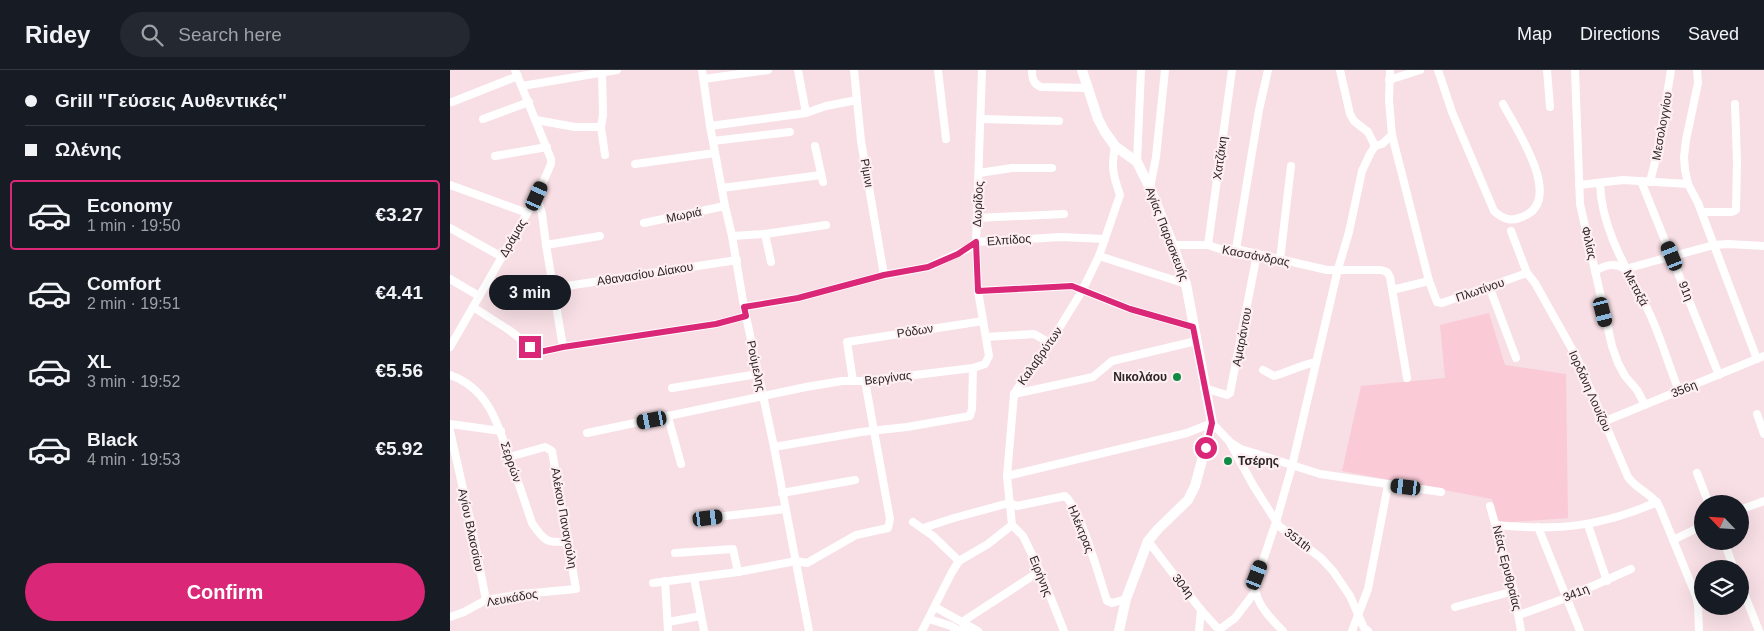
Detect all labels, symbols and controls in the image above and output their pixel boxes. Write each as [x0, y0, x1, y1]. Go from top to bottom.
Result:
search box [120, 12, 470, 57]
text: Ridey [25, 21, 90, 48]
icon: search [138, 21, 166, 49]
text: Search here [178, 24, 282, 45]
text: Map [1517, 24, 1552, 44]
text: Directions [1580, 24, 1660, 44]
text: Saved [1688, 24, 1739, 44]
text: Grill "Γεύσεις Αυθεντικές" [55, 90, 287, 111]
street label: Μεσολογγίου [1649, 91, 1675, 161]
street label: Χατζάκη [1210, 135, 1230, 181]
text: Ωλένης [55, 139, 121, 160]
street label: Ρίμινι [858, 158, 876, 189]
car [524, 179, 549, 213]
street label: Δωρίδος [970, 180, 986, 227]
street label: Αγίας Παρασκευής [1143, 185, 1191, 283]
icon: car [27, 193, 72, 238]
text: Economy [87, 195, 173, 216]
text: €3.27 [375, 204, 423, 225]
street label: Μωριά [665, 204, 703, 226]
street label: Δράμας [497, 216, 530, 259]
text: 1 min · 19:50 [87, 217, 180, 234]
street label: Φιλίας [1578, 225, 1600, 261]
street label: Ελπίδος [987, 231, 1032, 249]
car [1659, 239, 1684, 273]
street label: Κασσάνδρας [1221, 243, 1291, 269]
street label: Αθανασίου Δίακου [596, 259, 694, 289]
street label: Μεταξά [1621, 268, 1651, 308]
icon: car [27, 271, 72, 316]
text: Comfort [87, 273, 161, 294]
callout: 3 min [489, 274, 571, 310]
street label: Πλωτίνου [1454, 275, 1506, 305]
street label: 91η [1676, 279, 1696, 303]
text: €4.41 [375, 282, 423, 303]
text: 3 min [509, 284, 551, 301]
text: 2 min · 19:51 [87, 295, 180, 312]
car [1592, 296, 1613, 328]
street label: Αμαράντου [1229, 306, 1255, 368]
street label: Ρόδων [896, 321, 934, 341]
street label: Καλαβρύτων [1015, 324, 1065, 388]
route end [519, 336, 541, 358]
street label: Ρούμελης [744, 339, 768, 393]
street label: Ιορδάνη Λουίζου [1566, 348, 1614, 434]
icon: car [27, 349, 72, 394]
text: XL [87, 351, 111, 372]
text: €5.56 [375, 360, 423, 381]
street label: Βεργίνας [864, 368, 913, 388]
place label: Νικολάου [1113, 370, 1167, 384]
marker: Νικολάου [1171, 371, 1183, 383]
text: 3 min · 19:52 [87, 373, 180, 390]
street label: 356η [1669, 378, 1699, 400]
car [635, 410, 668, 430]
icon: car [27, 427, 72, 472]
text: Black [87, 429, 138, 450]
route start [1195, 437, 1217, 459]
text: €5.92 [375, 438, 423, 459]
street label: Σερρών [498, 440, 524, 484]
text: 4 min · 19:53 [87, 451, 180, 468]
place label: Τσέρης [1238, 454, 1279, 468]
marker: Τσέρης [1222, 455, 1234, 467]
street label: Αλέκου Παναγούλη [548, 466, 580, 570]
car [1390, 478, 1421, 496]
street label: Αγίου Βλασσίου [455, 487, 487, 573]
north arrow [1694, 495, 1749, 550]
map controls [1694, 495, 1749, 615]
street label: Ηλέκτρας [1065, 503, 1097, 555]
car [692, 509, 723, 527]
street label: Νέας Ερυθραίας [1490, 524, 1524, 612]
street label: 351th [1282, 525, 1314, 555]
street label: Ειρήνης [1027, 554, 1056, 599]
car [1244, 558, 1269, 592]
button: layers [1694, 560, 1749, 615]
button: Confirm [25, 563, 425, 621]
street label: 304η [1169, 571, 1197, 601]
street label: 341η [1561, 582, 1591, 604]
street label: Λευκάδος [485, 587, 539, 609]

